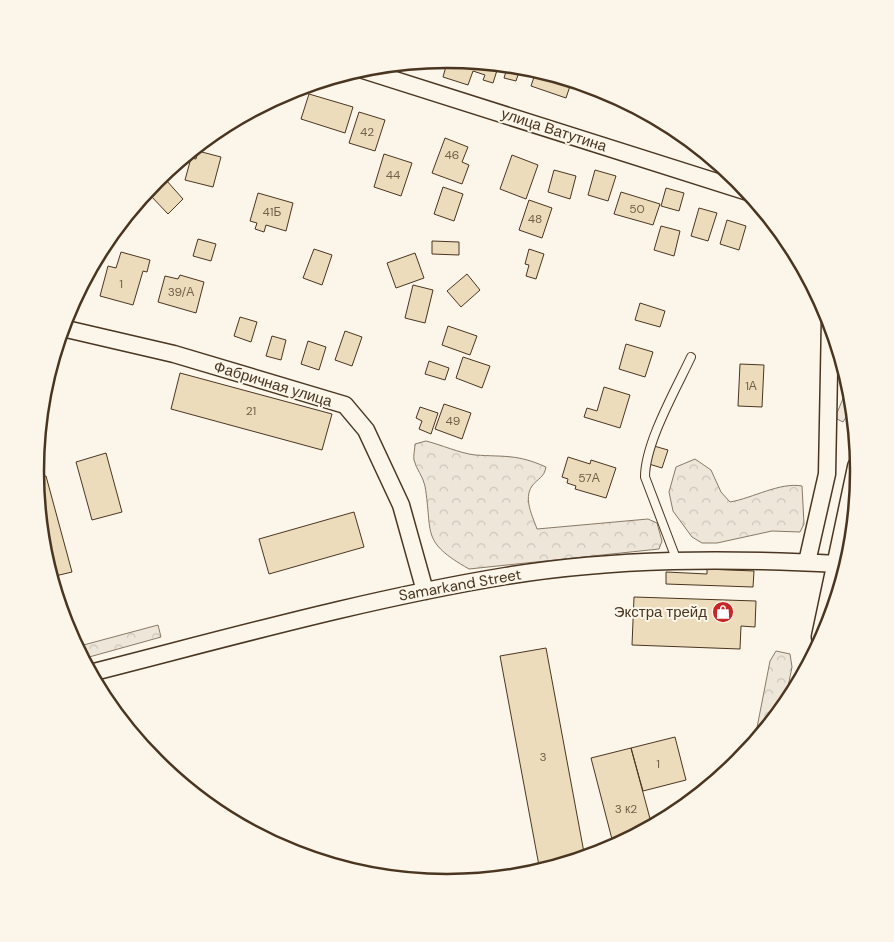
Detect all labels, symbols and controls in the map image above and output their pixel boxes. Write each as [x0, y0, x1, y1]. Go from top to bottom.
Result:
street label: улица Ватутина [499, 104, 610, 157]
house number: 42 [360, 124, 374, 140]
house number: 46 [445, 147, 459, 163]
house number: 44 [386, 167, 400, 183]
house number: 50 [629, 201, 645, 217]
house number: 41Б [263, 204, 282, 220]
house number: 48 [528, 211, 542, 227]
house number: 1 [119, 276, 123, 292]
house number: 39/А [168, 284, 194, 300]
street label: Фабричная улица [211, 356, 335, 412]
house number: 1А [745, 378, 757, 394]
house number: 21 [246, 403, 256, 419]
house number: 49 [446, 413, 460, 429]
house number: 57А [578, 470, 600, 486]
street label: Samarkand Street [397, 564, 523, 606]
shop icon: Экстра трейд [711, 600, 735, 624]
place label: Экстра трейд [614, 602, 707, 622]
house number: 3 [539, 749, 547, 765]
house number: 1 [656, 756, 660, 772]
house number: 3 к2 [615, 801, 637, 817]

